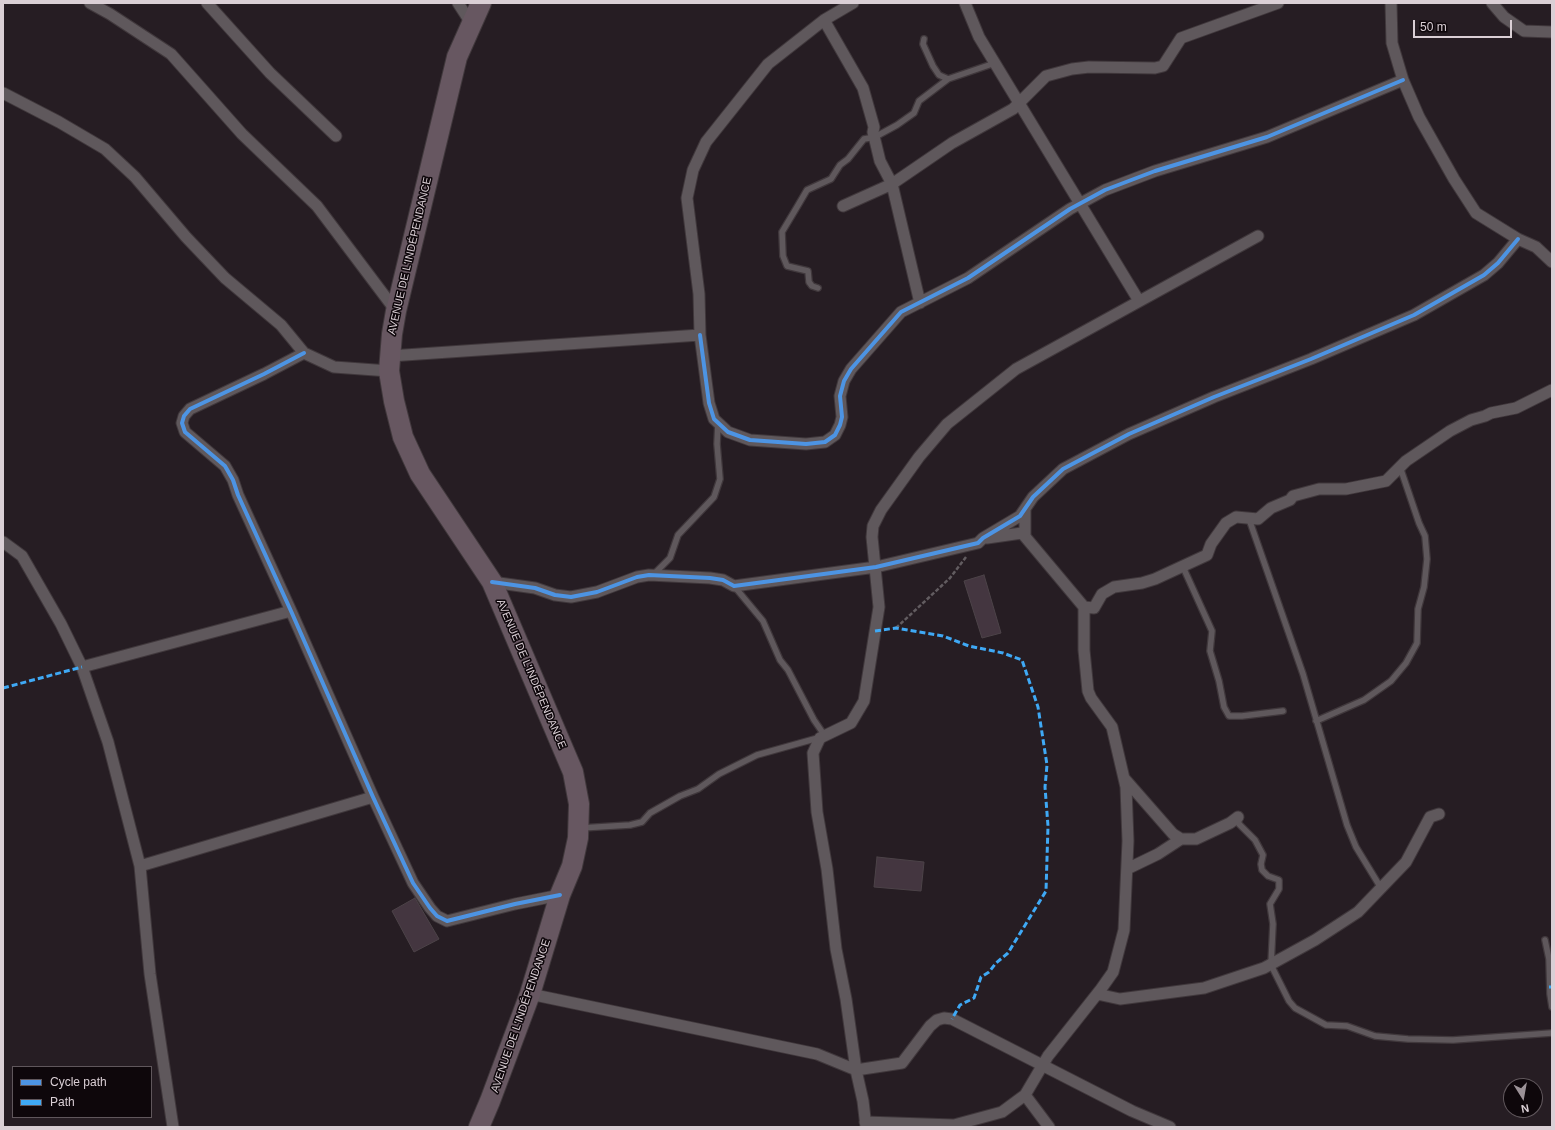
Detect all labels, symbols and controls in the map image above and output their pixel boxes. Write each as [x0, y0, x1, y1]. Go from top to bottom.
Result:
scale bar [1415, 12, 1514, 38]
text: 50 m [1420, 20, 1447, 34]
street label: AVENUE DE L'INDÉPENDANCE [385, 176, 435, 336]
street label: AVENUE DE L'INDÉPENDANCE [493, 597, 569, 751]
street label: AVENUE DE L'INDÉPENDANCE [488, 938, 554, 1094]
legend [12, 1066, 152, 1118]
text: Cycle path [50, 1075, 107, 1089]
north arrow [1503, 1078, 1543, 1118]
text: Path [50, 1095, 75, 1109]
text: N [1520, 1102, 1530, 1115]

